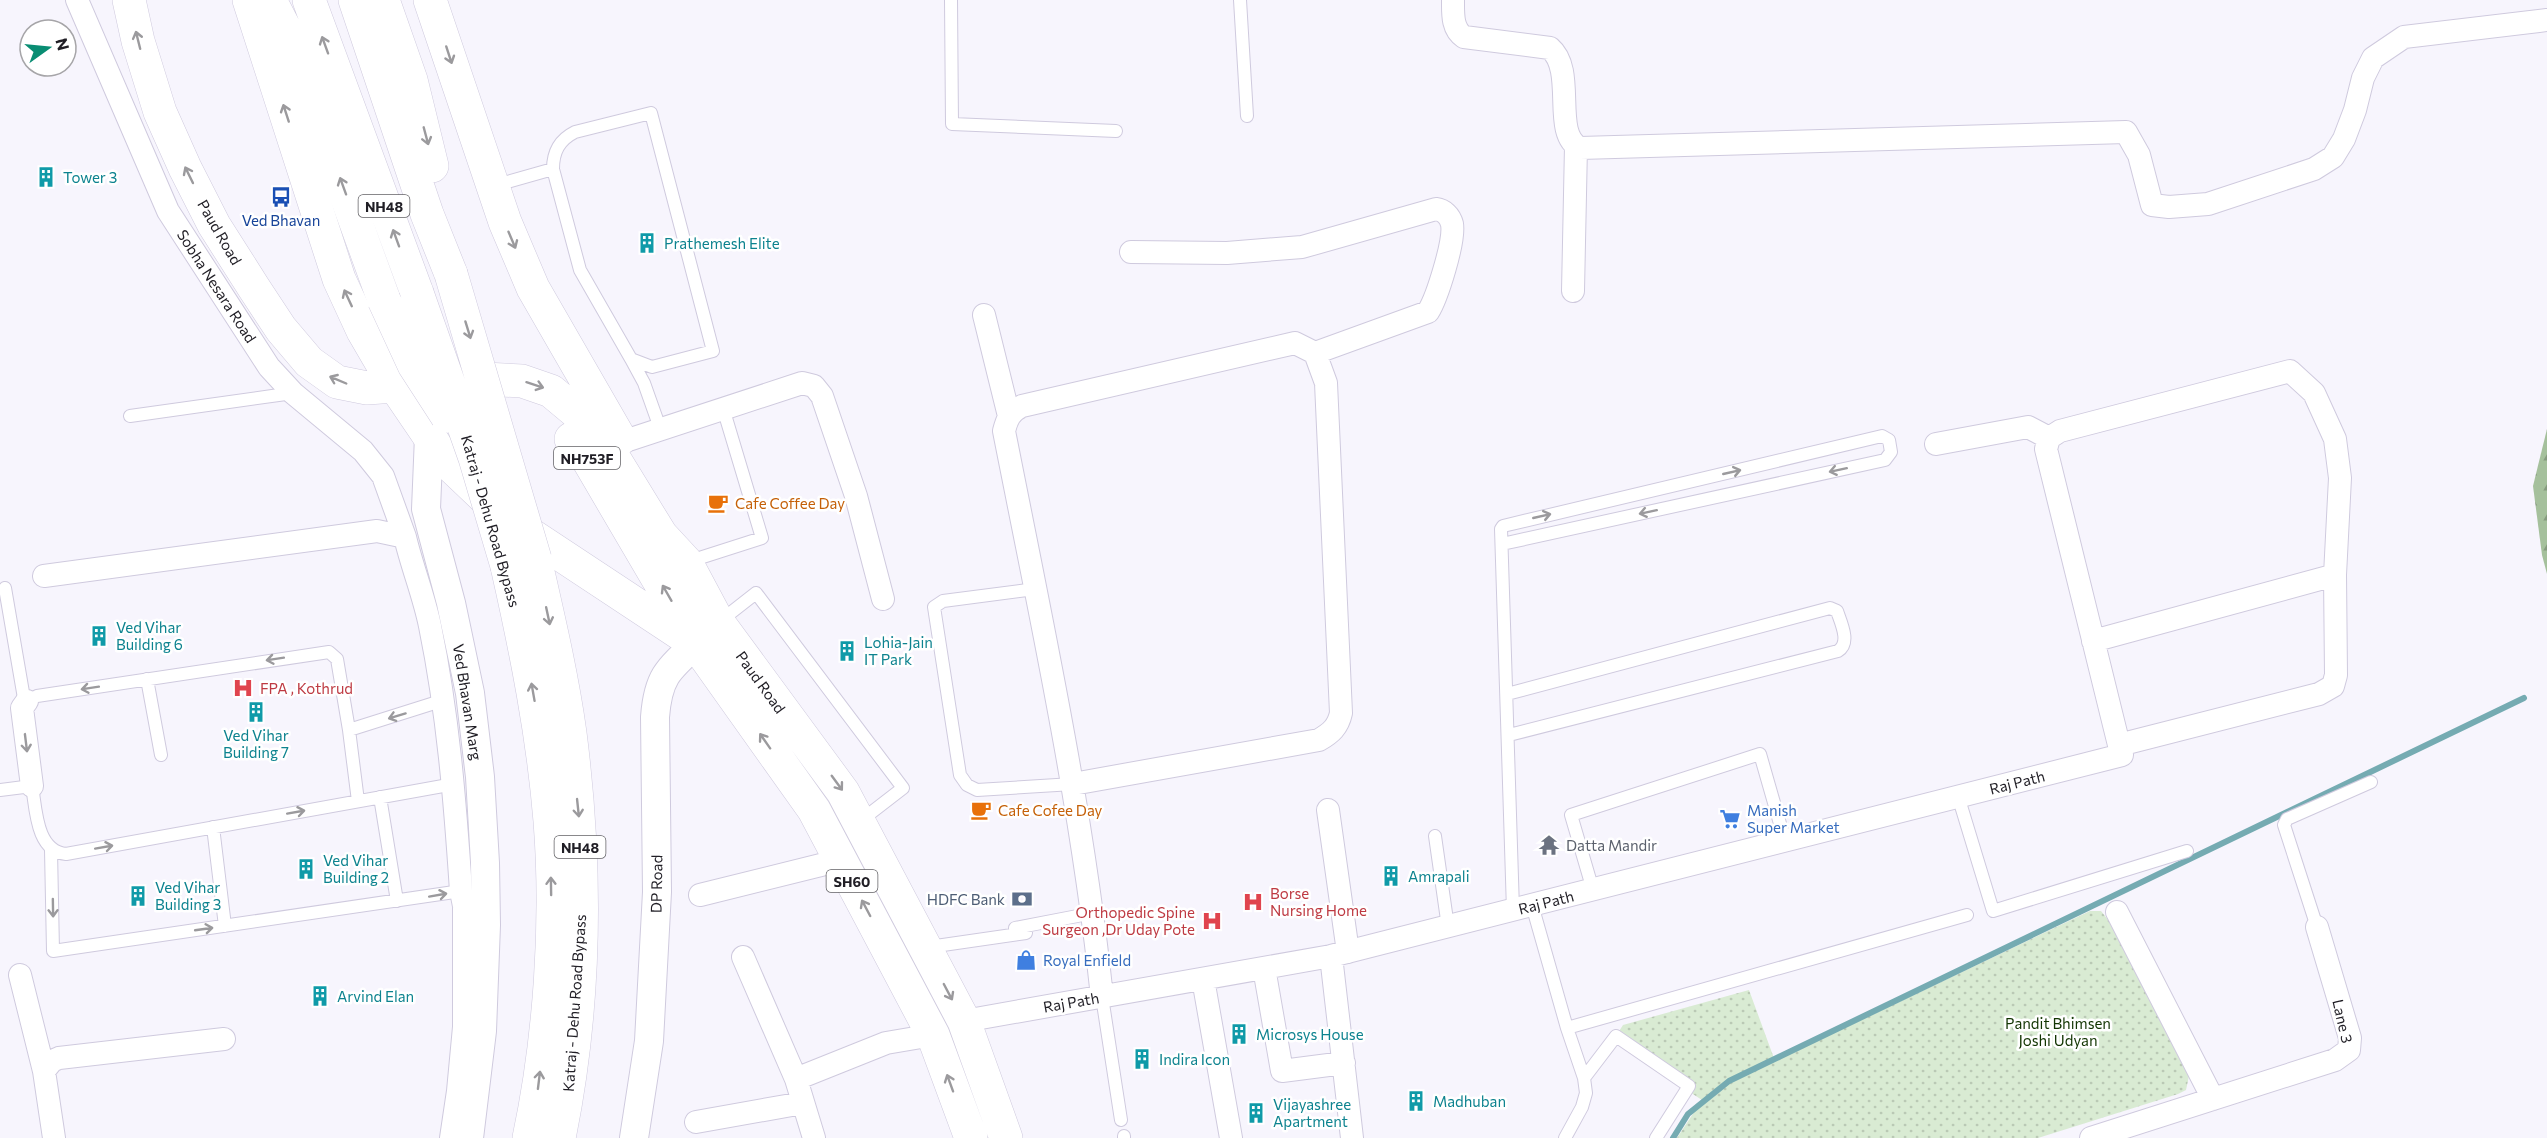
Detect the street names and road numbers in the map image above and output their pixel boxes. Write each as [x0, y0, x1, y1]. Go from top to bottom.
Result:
road number: NH48 [358, 195, 410, 217]
street label: Paud Road [194, 196, 246, 268]
street label: Sobha Nesara Road [174, 226, 260, 346]
street label: Katraj - Dehu Road Bypass [458, 433, 524, 609]
road number: NH753F [554, 447, 620, 469]
street label: Ved Bhavan Marg [450, 642, 486, 762]
street label: Paud Road [732, 648, 790, 716]
street label: Raj Path [1987, 766, 2047, 798]
road number: NH48 [554, 836, 606, 858]
street label: DP Road [646, 855, 666, 913]
road number: SH60 [826, 870, 878, 892]
street label: Raj Path [1516, 886, 1576, 918]
street label: Katraj - Dehu Road Bypass [559, 913, 589, 1092]
street label: Raj Path [1042, 988, 1100, 1016]
street label: Lane 3 [2329, 997, 2357, 1045]

